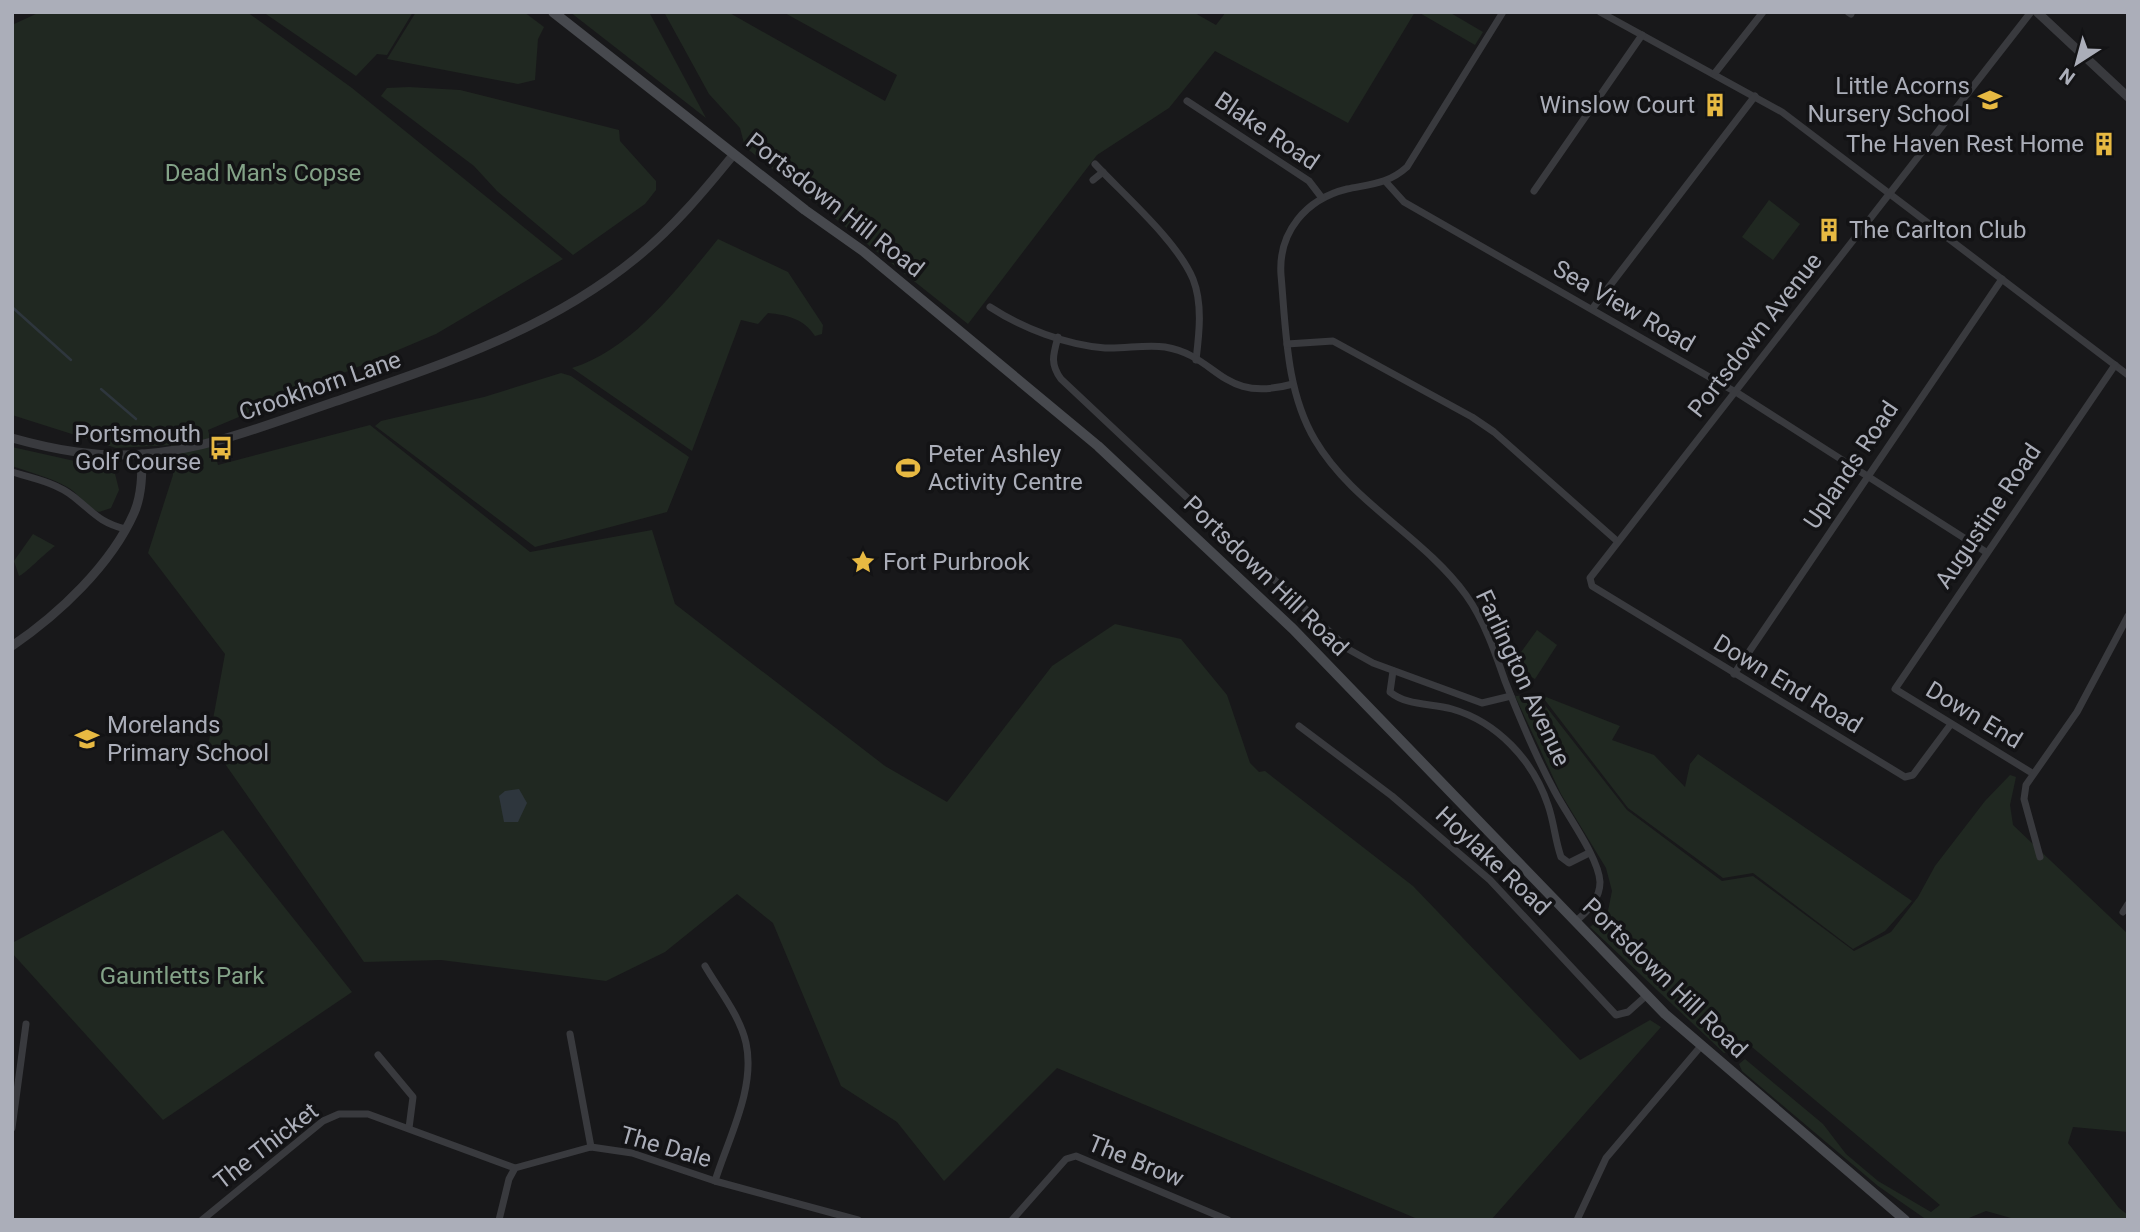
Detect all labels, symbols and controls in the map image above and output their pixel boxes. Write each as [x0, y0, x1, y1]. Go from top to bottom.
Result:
north arrow [2042, 28, 2112, 98]
text: N [2055, 63, 2079, 90]
place label: Little Acorns Nursery School [1808, 72, 1970, 128]
street label: Blake Road [1210, 86, 1324, 176]
school or university icon: Little Acorns Nursery School [1976, 86, 2004, 114]
place label: Winslow Court [1540, 91, 1695, 119]
building icon: Winslow Court [1701, 91, 1729, 119]
street label: Portsdown Hill Road [741, 127, 929, 283]
place label: The Haven Rest Home [1846, 130, 2084, 158]
building icon: The Haven Rest Home [2090, 130, 2118, 158]
park label: Dead Man's Copse [165, 159, 361, 187]
building icon: The Carlton Club [1815, 216, 1843, 244]
place label: The Carlton Club [1849, 216, 2027, 244]
street label: Portsdown Avenue [1682, 247, 1828, 423]
street label: Sea View Road [1548, 254, 1700, 358]
street label: Crookhorn Lane [235, 345, 405, 427]
street label: Uplands Road [1798, 396, 1904, 534]
place label: Portsmouth Golf Course [74, 420, 201, 476]
bus stop icon: Portsmouth Golf Course [207, 434, 235, 462]
street label: Augustine Road [1929, 438, 2047, 594]
place label: Peter Ashley Activity Centre [928, 440, 1083, 496]
sports icon: Peter Ashley Activity Centre [894, 454, 922, 482]
street label: Portsdown Hill Road [1178, 490, 1354, 662]
place icon: Fort Purbrook [849, 548, 877, 576]
place label: Fort Purbrook [883, 548, 1030, 576]
street label: Farlington Avenue [1470, 585, 1576, 771]
street label: Down End Road [1709, 629, 1867, 739]
street label: Down End [1921, 675, 2027, 755]
place label: Morelands Primary School [107, 711, 269, 767]
school or university icon: Morelands Primary School [73, 725, 101, 753]
street label: Hoylake Road [1430, 801, 1556, 921]
street label: Portsdown Hill Road [1577, 892, 1753, 1064]
park label: Gauntletts Park [100, 962, 265, 990]
street label: The Thicket [208, 1097, 324, 1195]
street label: The Dale [617, 1121, 715, 1173]
street label: The Brow [1084, 1129, 1188, 1193]

